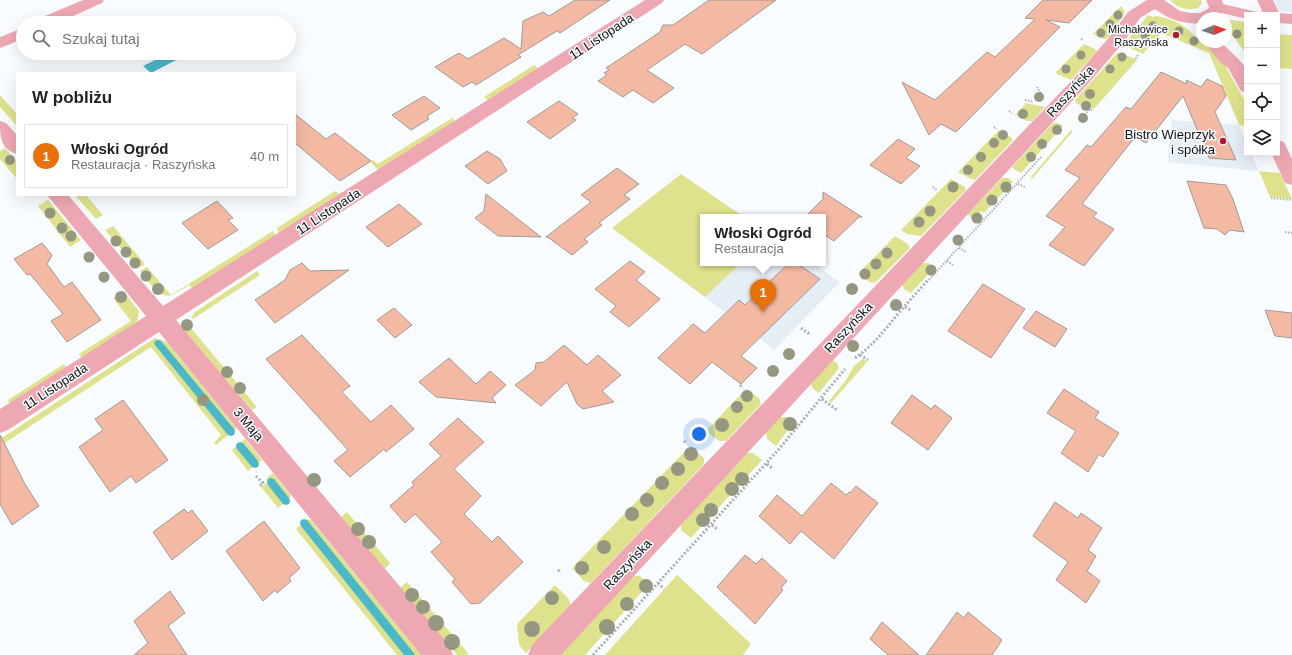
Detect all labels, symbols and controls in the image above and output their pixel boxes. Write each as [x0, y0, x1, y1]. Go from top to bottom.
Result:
street label: 11 Listopada [566, 10, 637, 63]
north arrow [1196, 12, 1232, 48]
map controls [1244, 12, 1280, 156]
button: + [1244, 12, 1280, 48]
search box [16, 16, 296, 60]
place label: Michałowice Raszyńska [1108, 23, 1169, 48]
icon: search [30, 27, 52, 49]
text: Szukaj tutaj [62, 30, 140, 47]
marker: Michałowice Raszyńska [1171, 30, 1181, 40]
button: − [1244, 48, 1280, 84]
street label: Raszyńska [1044, 62, 1098, 120]
button: locate [1244, 84, 1280, 120]
text: W pobliżu [32, 88, 112, 107]
button: layers [1244, 120, 1280, 156]
place label: Bistro Wieprzyk i spółka [1125, 127, 1216, 157]
marker: Bistro Wieprzyk i spółka [1218, 136, 1228, 146]
text: Włoski Ogród [71, 140, 169, 157]
text: 1 [42, 149, 50, 164]
text: 40 m [250, 149, 279, 164]
text: Restauracja · Raszyńska [71, 157, 216, 172]
street label: 11 Listopada [293, 185, 364, 238]
popup [700, 214, 826, 266]
text: Włoski Ogród [714, 224, 812, 241]
text: Restauracja [714, 241, 784, 256]
pin: 1 [750, 279, 776, 312]
street label: Raszyńska [821, 298, 876, 356]
street label: 11 Listopada [20, 360, 91, 413]
street label: 3 Maja [230, 405, 267, 445]
your location [689, 424, 709, 444]
street label: Raszyńska [600, 535, 655, 593]

